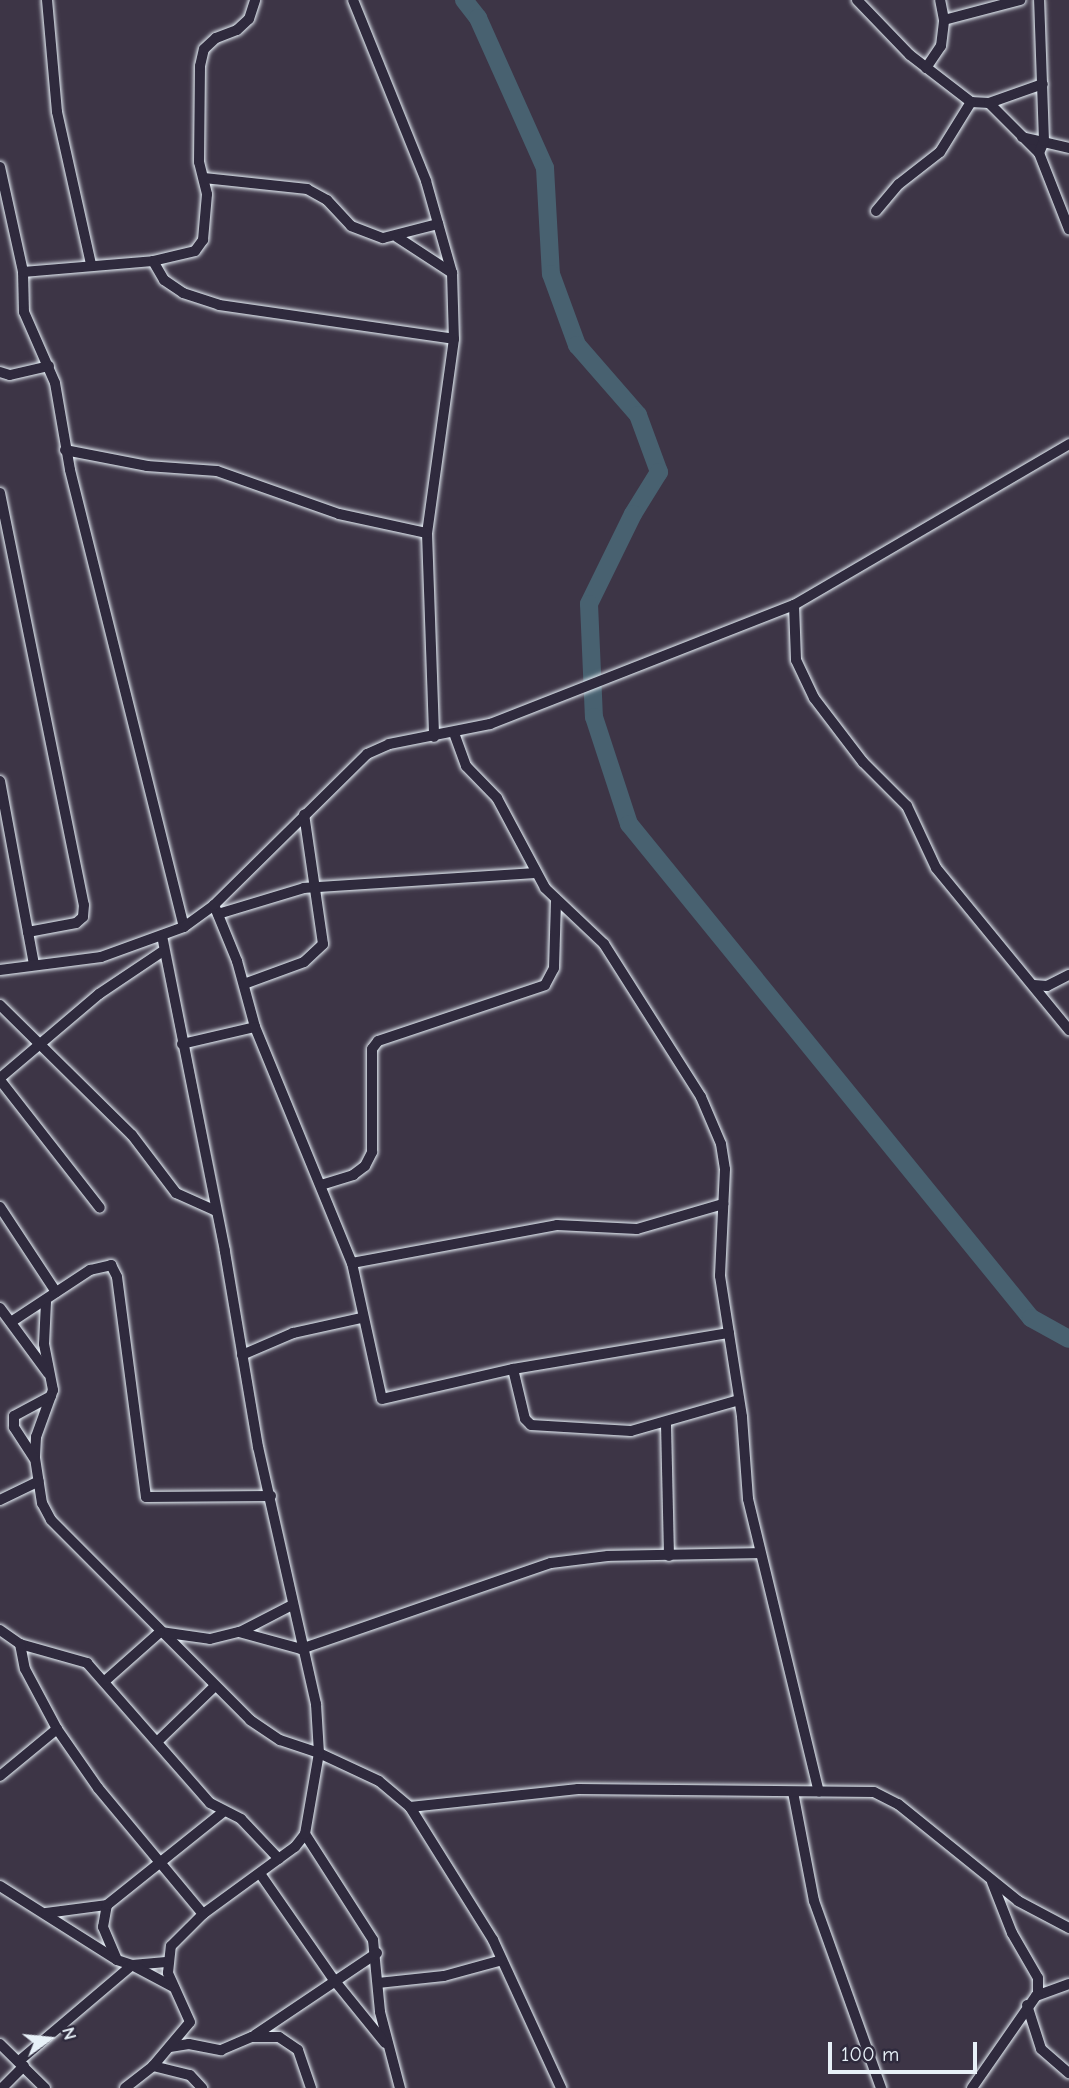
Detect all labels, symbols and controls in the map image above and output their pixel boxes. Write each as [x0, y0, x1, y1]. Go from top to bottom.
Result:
north arrow [14, 2004, 84, 2074]
text: N [57, 2025, 82, 2042]
scale bar [831, 2028, 980, 2072]
text: 100 m [841, 2042, 899, 2066]

